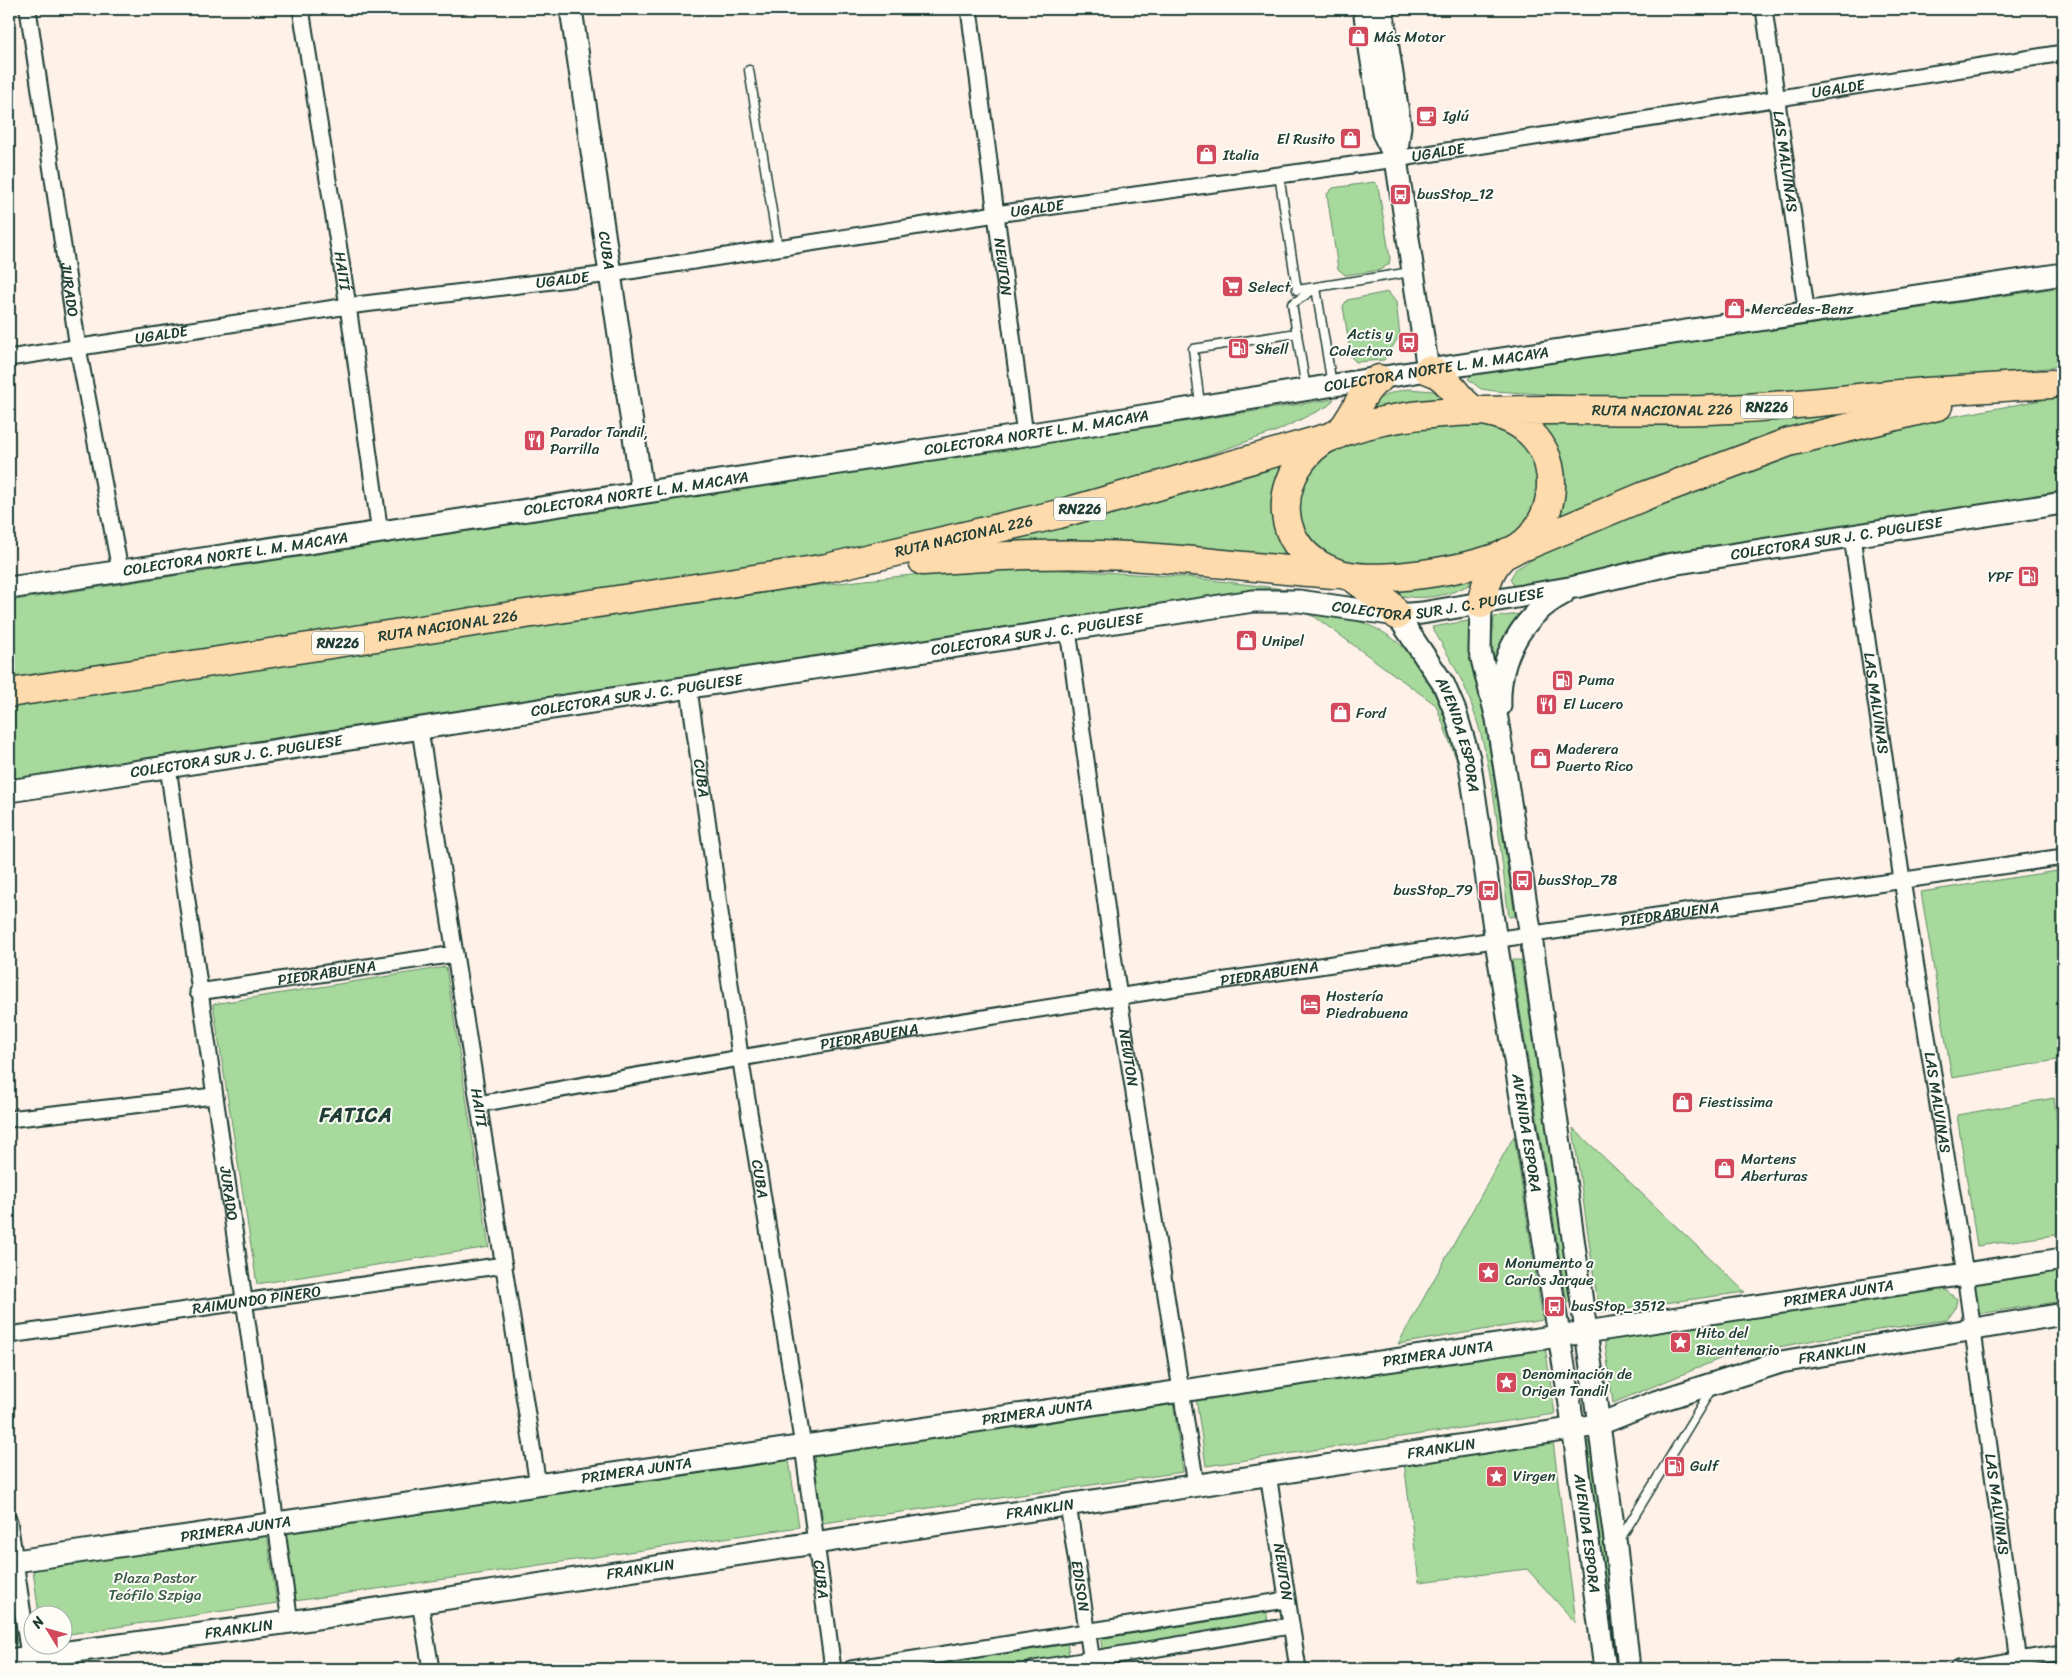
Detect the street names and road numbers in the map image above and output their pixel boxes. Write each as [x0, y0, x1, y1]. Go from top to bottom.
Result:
street label: UGALDE [1810, 71, 1868, 106]
street label: LAS MALVINAS [1765, 109, 1806, 215]
street label: UGALDE [1410, 135, 1468, 169]
street label: UGALDE [1009, 192, 1067, 225]
street label: CUBA [591, 229, 622, 271]
street label: NEWTON [986, 236, 1020, 298]
street label: HAITÍ [327, 249, 358, 293]
street label: JURADO [52, 260, 86, 319]
street label: UGALDE [534, 263, 592, 296]
street label: UGALDE [133, 318, 191, 352]
street label: COLECTORA NORTE L. M. MACAYA [1322, 339, 1550, 400]
street label: RUTA NACIONAL 226 [1592, 396, 1734, 424]
road number: RN226 [1741, 396, 1793, 418]
street label: COLECTORA NORTE L. M. MACAYA [922, 402, 1150, 463]
street label: COLECTORA NORTE L. M. MACAYA [522, 464, 750, 523]
road number: RN226 [1054, 498, 1106, 520]
street label: RUTA NACIONAL 226 [892, 507, 1036, 565]
street label: COLECTORA SUR J. C. PUGLIESE [1729, 509, 1946, 568]
street label: COLECTORA NORTE L. M. MACAYA [121, 524, 350, 584]
street label: COLECTORA SUR J. C. PUGLIESE [1330, 579, 1548, 628]
street label: RUTA NACIONAL 226 [376, 602, 520, 649]
street label: COLECTORA SUR J. C. PUGLIESE [929, 605, 1147, 663]
road number: RN226 [312, 632, 364, 654]
street label: LAS MALVINAS [1856, 651, 1897, 756]
street label: COLECTORA SUR J. C. PUGLIESE [529, 666, 746, 724]
street label: AVENIDA ESPORA [1428, 670, 1487, 794]
street label: COLECTORA SUR J. C. PUGLIESE [129, 727, 346, 785]
street label: CUBA [686, 757, 717, 799]
street label: PIEDRABUENA [1619, 894, 1721, 934]
street label: PIEDRABUENA [276, 953, 378, 993]
street label: PIEDRABUENA [1218, 953, 1320, 994]
street label: PIEDRABUENA [818, 1016, 920, 1057]
street label: NEWTON [1111, 1027, 1146, 1089]
street label: LAS MALVINAS [1917, 1050, 1959, 1156]
street label: AVENIDA ESPORA [1504, 1071, 1549, 1194]
street label: HAITÍ [463, 1086, 495, 1130]
street label: CUBA [744, 1158, 776, 1200]
street label: JURADO [212, 1164, 246, 1223]
street label: PRIMERA JUNTA [1781, 1272, 1895, 1315]
street label: RAIMUNDO PIÑERO [190, 1278, 323, 1322]
street label: PRIMERA JUNTA [1381, 1333, 1495, 1374]
street label: FRANKLIN [1796, 1335, 1869, 1372]
street label: PRIMERA JUNTA [980, 1391, 1094, 1433]
street label: FRANKLIN [1405, 1430, 1478, 1466]
street label: PRIMERA JUNTA [579, 1450, 693, 1491]
street label: LAS MALVINAS [1977, 1452, 2017, 1557]
street label: AVENIDA ESPORA [1566, 1471, 1608, 1595]
street label: FRANKLIN [1004, 1491, 1076, 1527]
street label: PRIMERA JUNTA [179, 1508, 293, 1550]
street label: NEWTON [1266, 1541, 1300, 1603]
street label: FRANKLIN [604, 1551, 677, 1587]
street label: CUBA [805, 1558, 836, 1600]
street label: EDISON [1064, 1559, 1097, 1614]
street label: FRANKLIN [203, 1611, 275, 1646]

